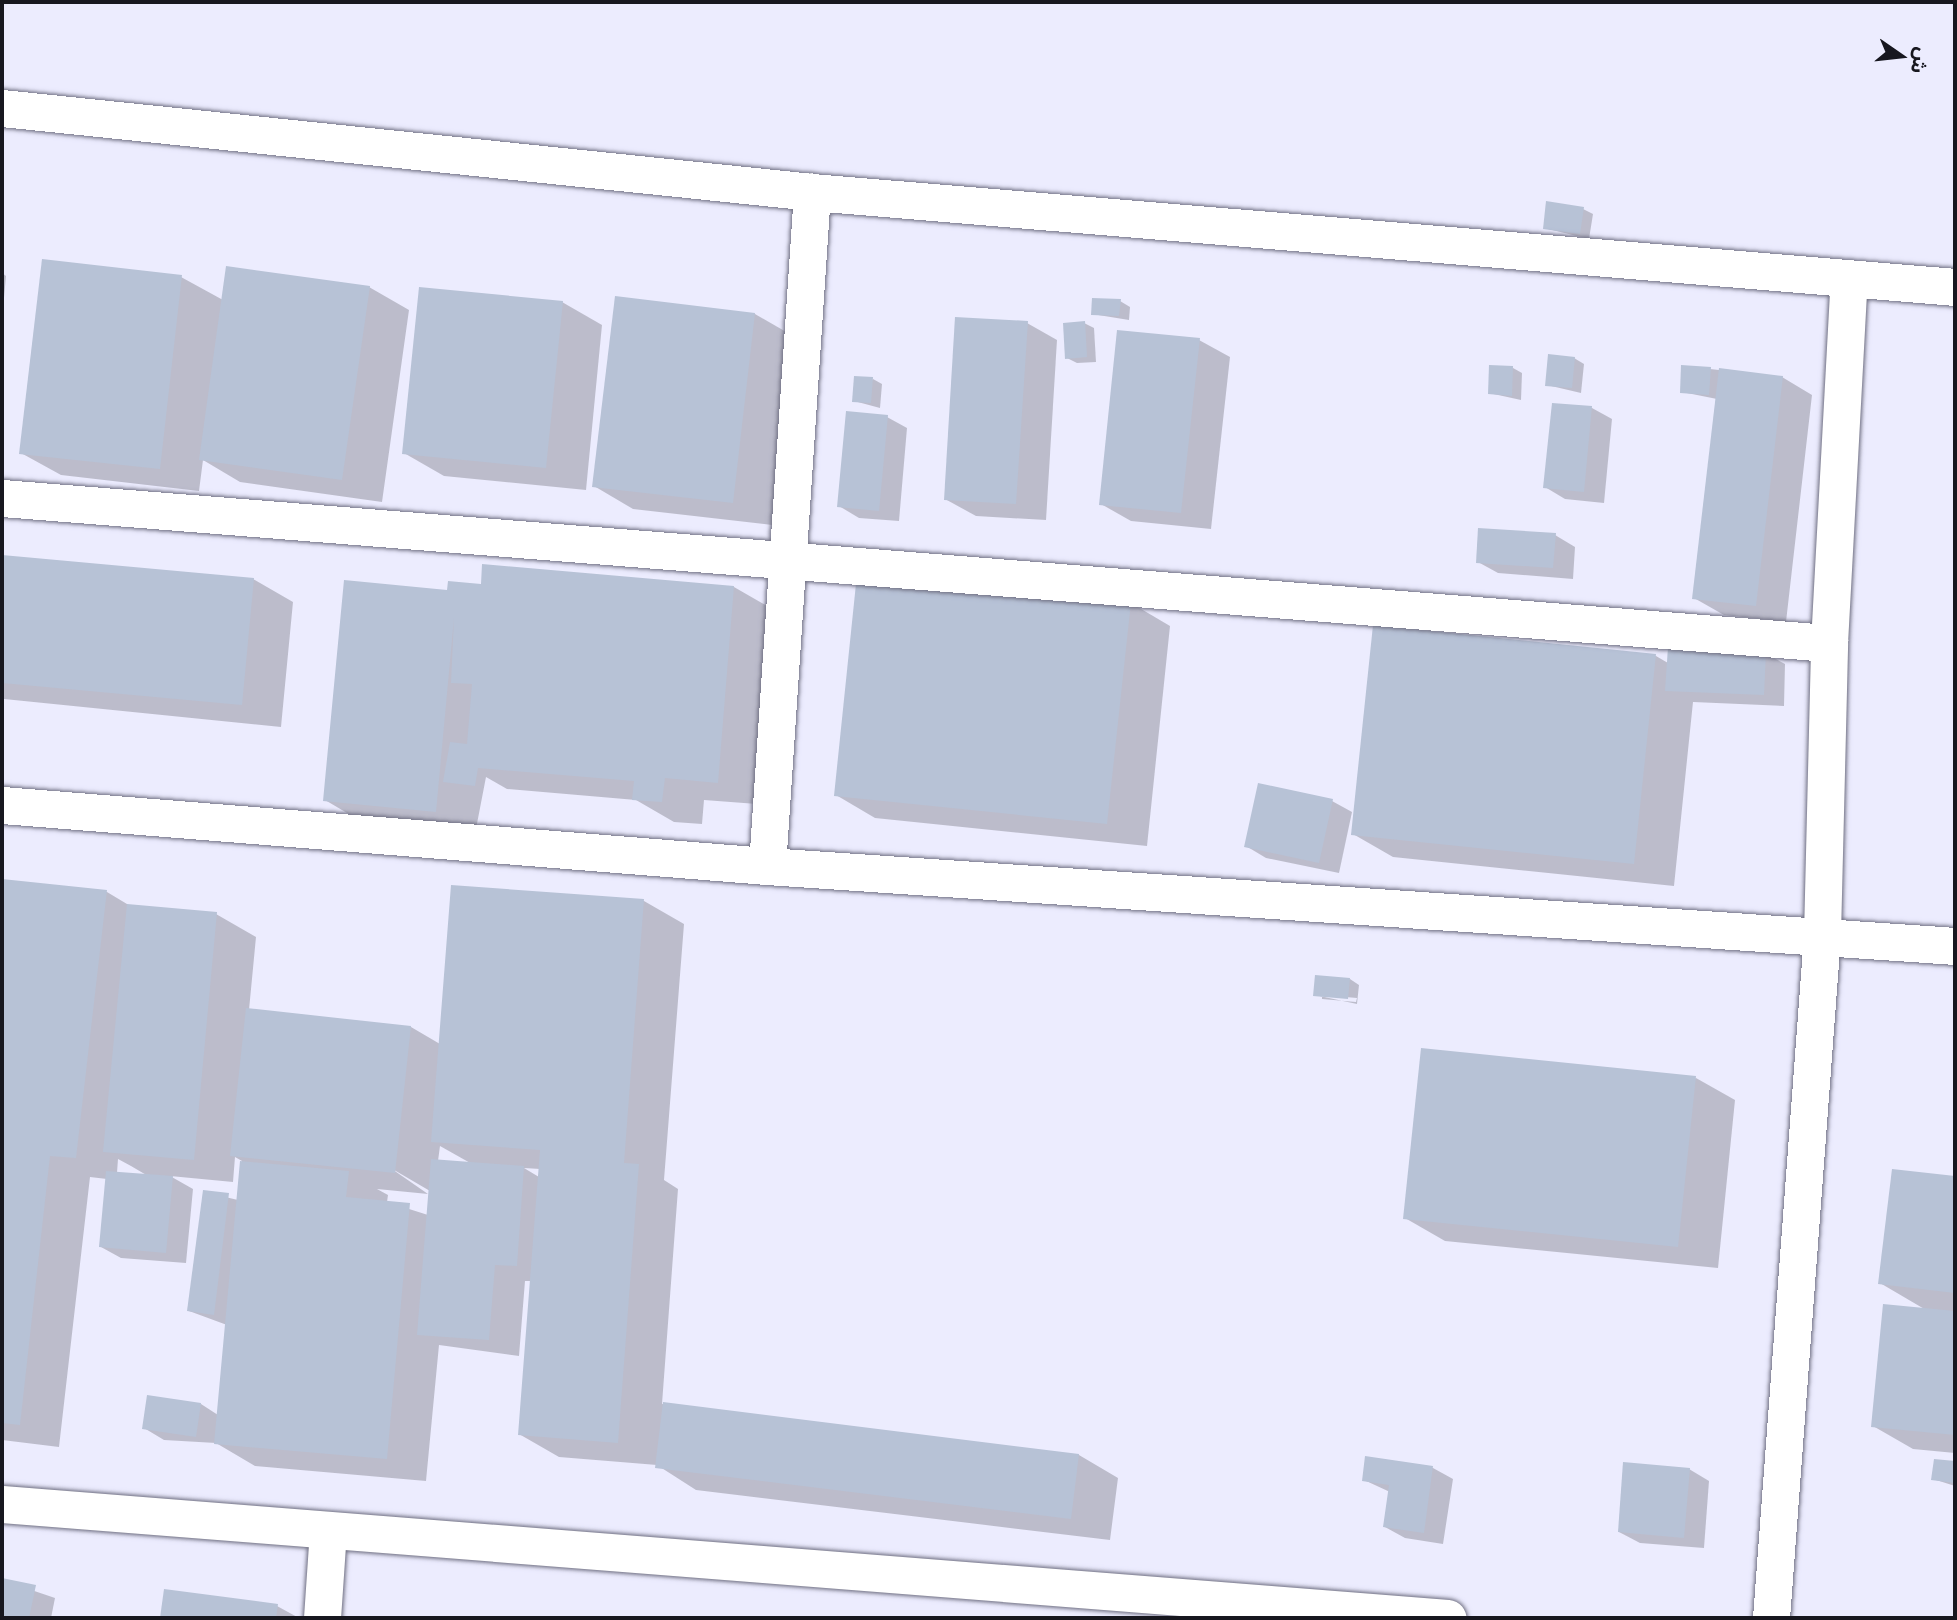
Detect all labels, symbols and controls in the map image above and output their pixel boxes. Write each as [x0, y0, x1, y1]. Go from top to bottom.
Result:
north arrow [1866, 21, 1936, 91]
text: ش [1905, 45, 1938, 77]

